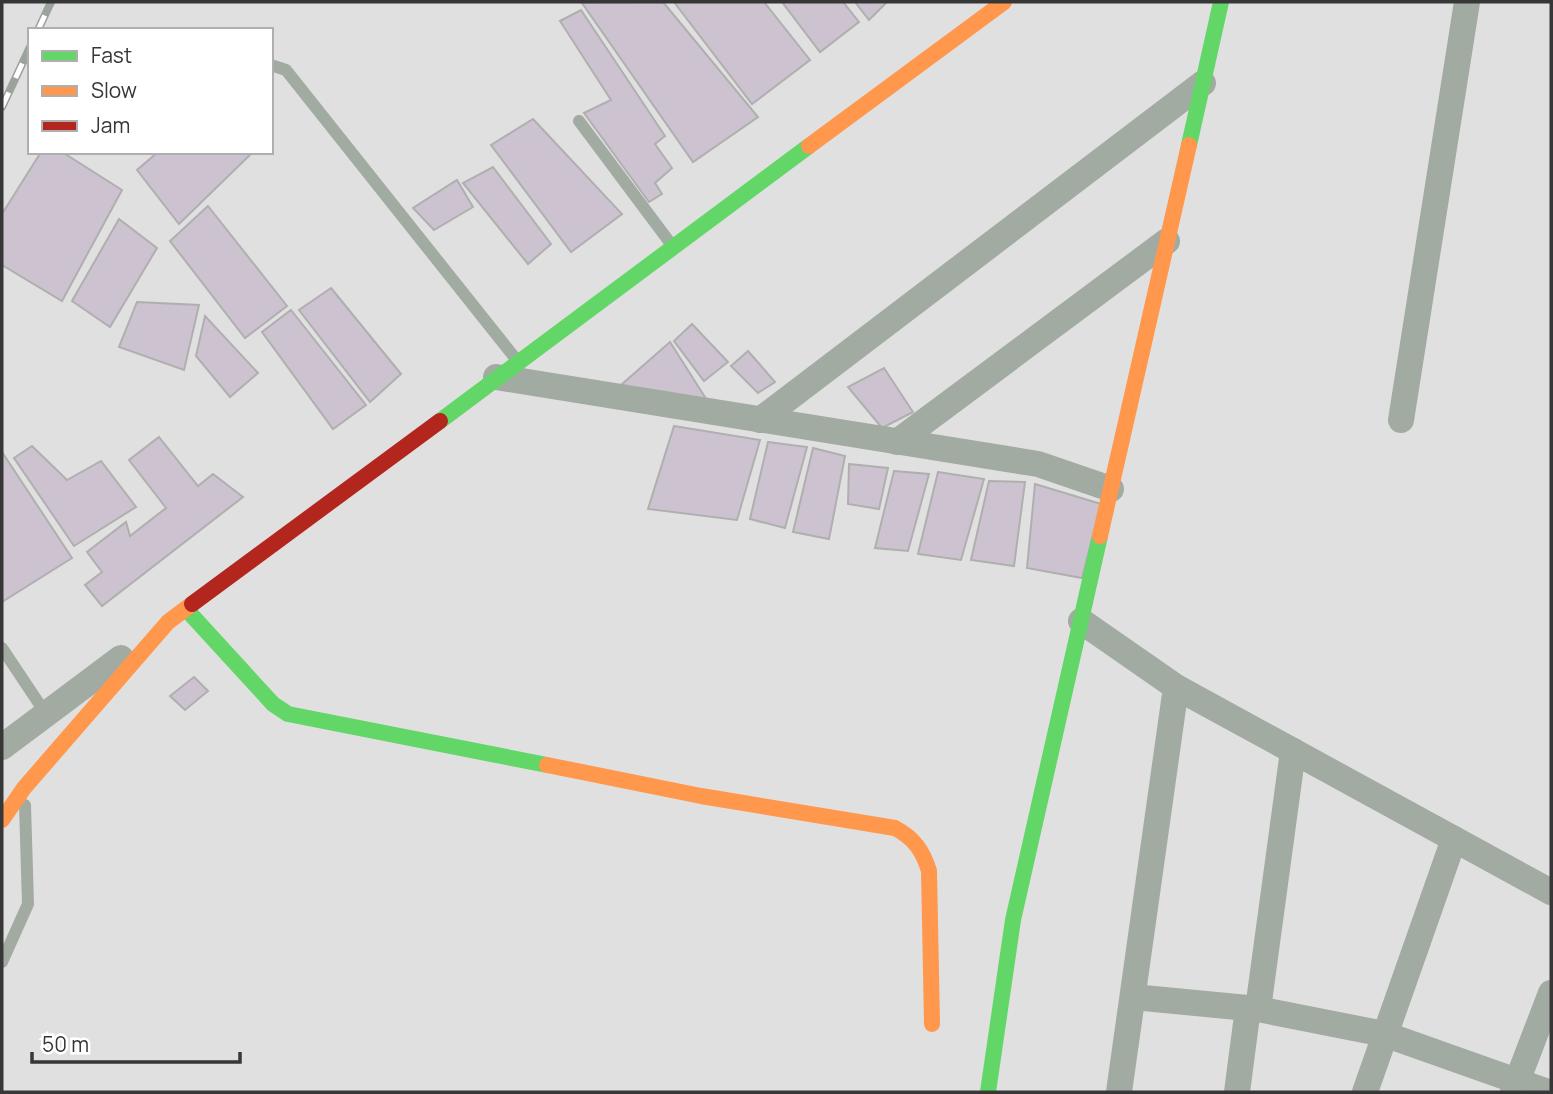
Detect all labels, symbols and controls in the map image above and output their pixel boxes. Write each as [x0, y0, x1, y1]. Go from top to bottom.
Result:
legend [28, 28, 273, 154]
text: Fast [91, 41, 132, 69]
text: Slow [91, 76, 137, 104]
text: Jam [91, 111, 130, 139]
scale bar [32, 1020, 240, 1064]
text: 50 m [42, 1030, 89, 1058]

